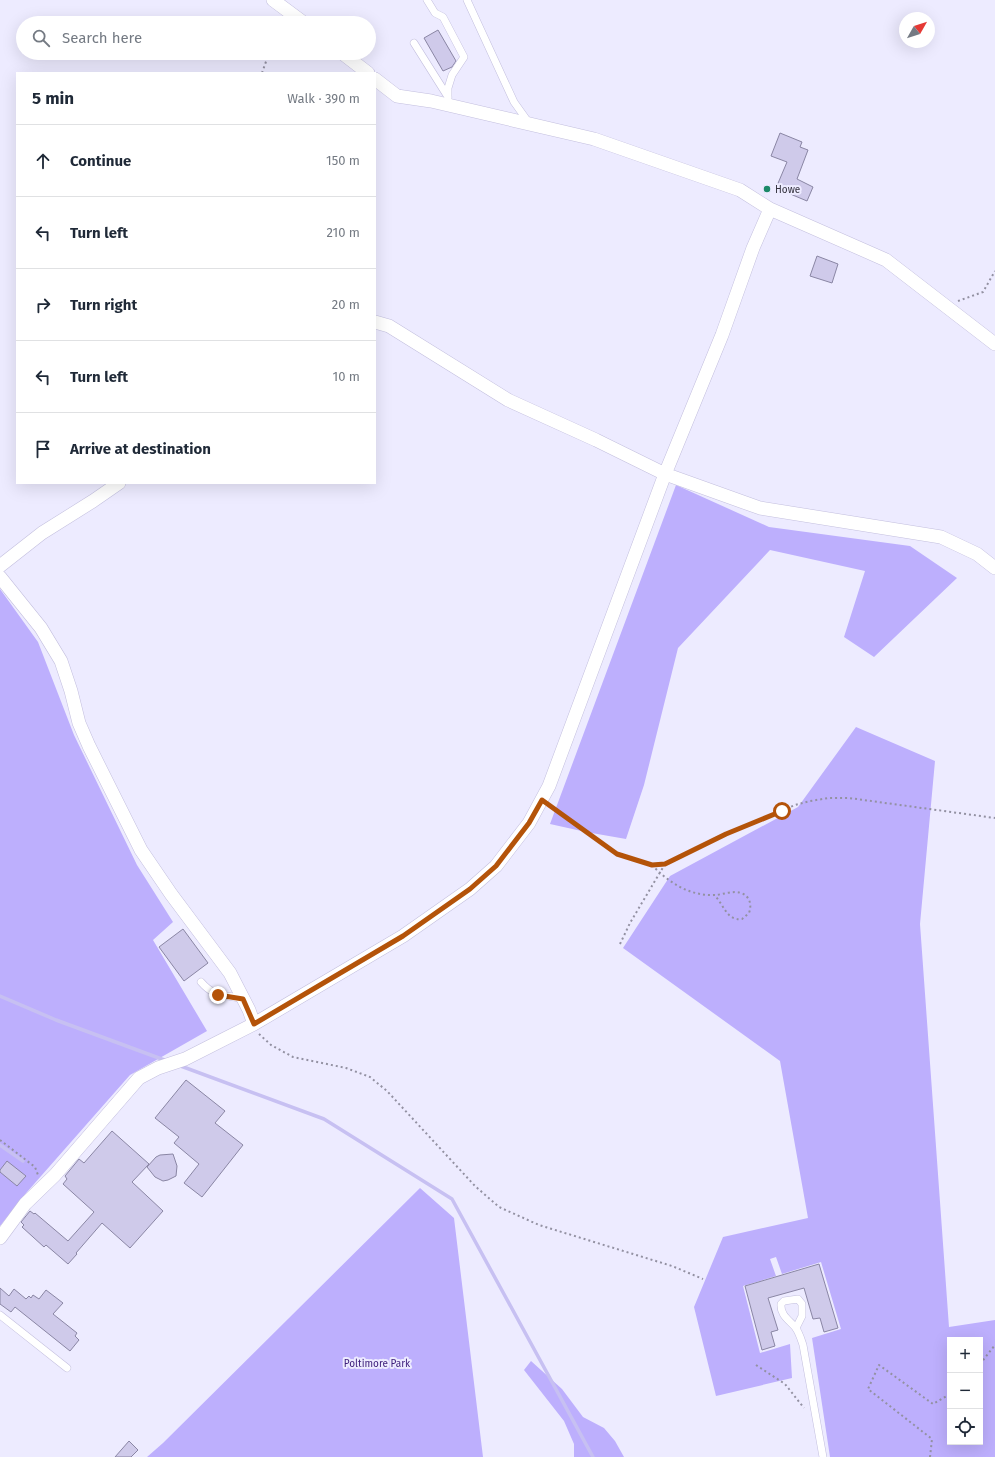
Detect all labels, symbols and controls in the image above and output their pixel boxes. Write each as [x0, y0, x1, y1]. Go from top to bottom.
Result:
north arrow [899, 12, 935, 48]
search box [16, 16, 376, 60]
icon: search [30, 27, 52, 49]
text: Search here [62, 29, 142, 47]
text: 5 min [32, 88, 74, 109]
text: Walk · 390 m [287, 91, 360, 106]
icon: ahead [32, 150, 54, 172]
text: Continue [70, 152, 131, 170]
text: 150 m [326, 153, 360, 168]
marker: Howe [762, 184, 772, 194]
place label: Howe [775, 184, 800, 196]
icon: left [32, 222, 54, 244]
text: Turn left [70, 224, 128, 242]
text: 210 m [326, 225, 360, 240]
icon: right [32, 294, 54, 316]
text: Turn right [70, 296, 137, 314]
text: 20 m [332, 297, 360, 312]
icon: left [32, 366, 54, 388]
text: Turn left [70, 368, 128, 386]
text: 10 m [333, 369, 360, 384]
icon: arrive [32, 438, 54, 460]
text: Arrive at destination [70, 440, 211, 458]
route start [773, 802, 791, 820]
route end [209, 986, 227, 1004]
map controls [947, 1337, 983, 1445]
button: + [947, 1337, 983, 1373]
park label: Poltimore Park [344, 1358, 411, 1370]
button: − [947, 1373, 983, 1409]
button: locate [947, 1409, 983, 1445]

